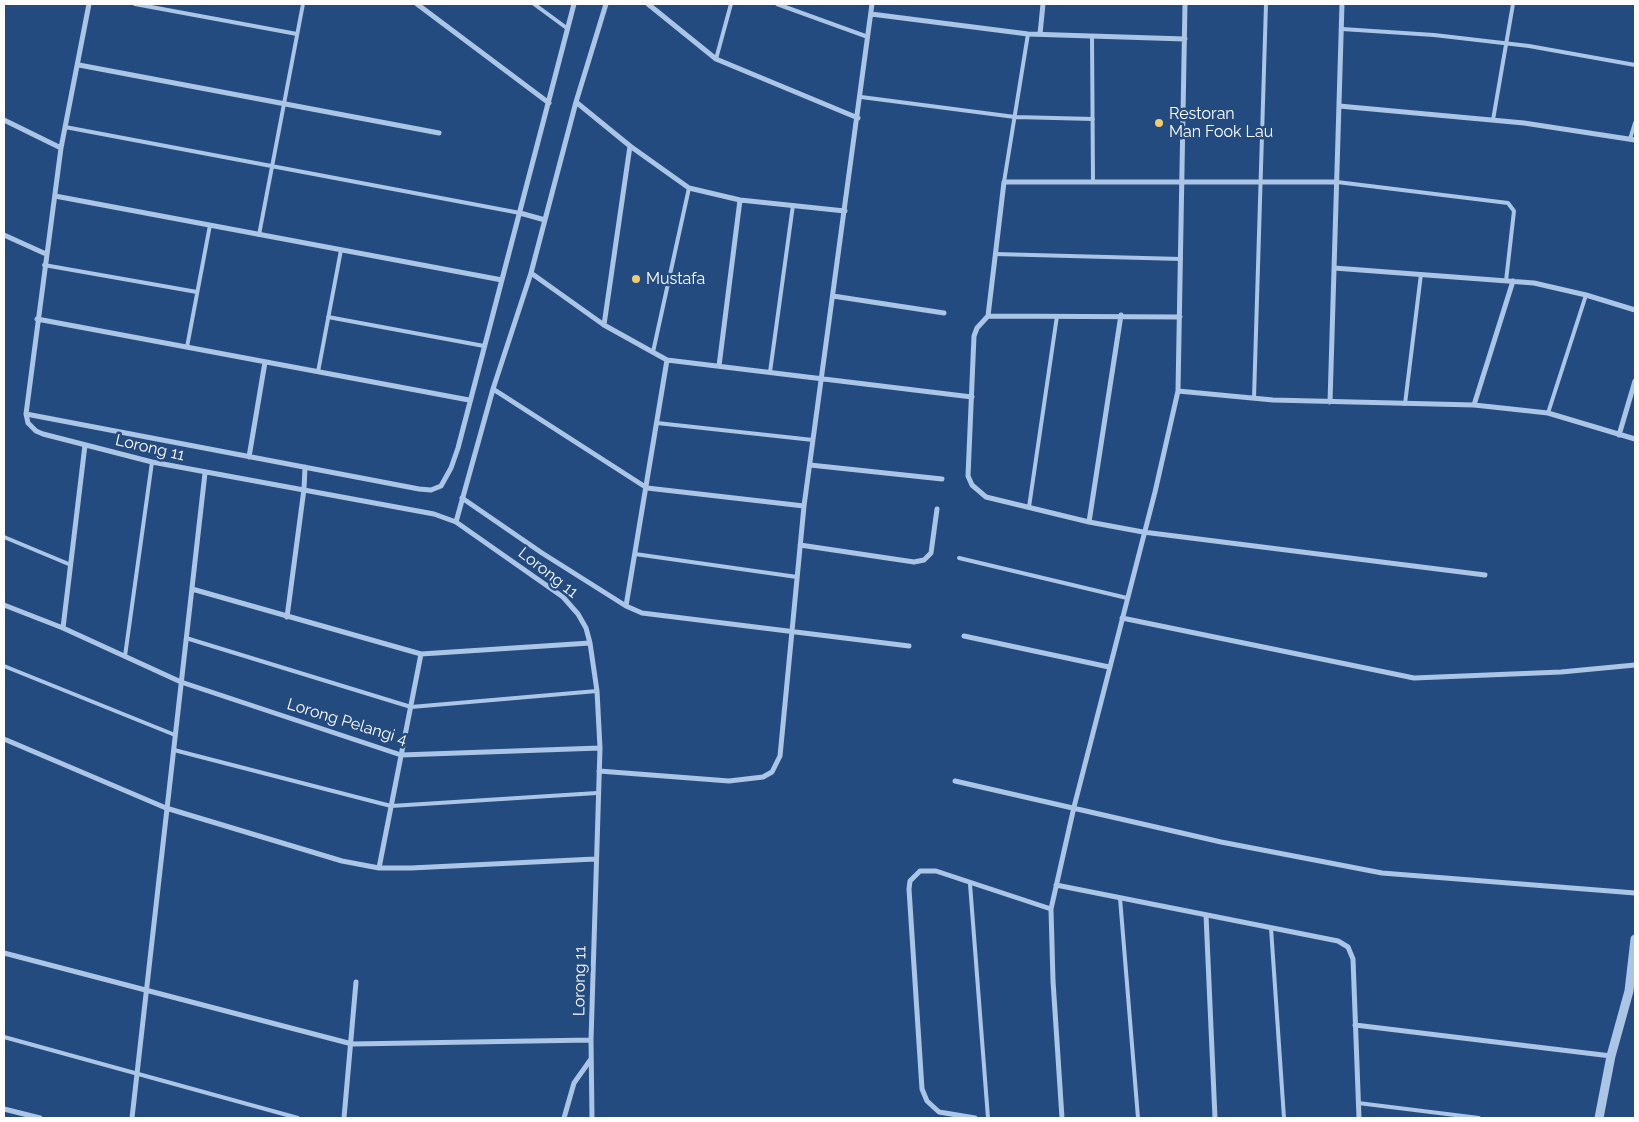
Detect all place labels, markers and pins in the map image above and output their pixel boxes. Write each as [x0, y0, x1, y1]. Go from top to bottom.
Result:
place label: Restoran Man Fook Lau [1169, 104, 1273, 142]
marker: Restoran Man Fook Lau [1153, 117, 1165, 129]
place label: Mustafa [646, 269, 705, 289]
marker: Mustafa [630, 273, 642, 285]

